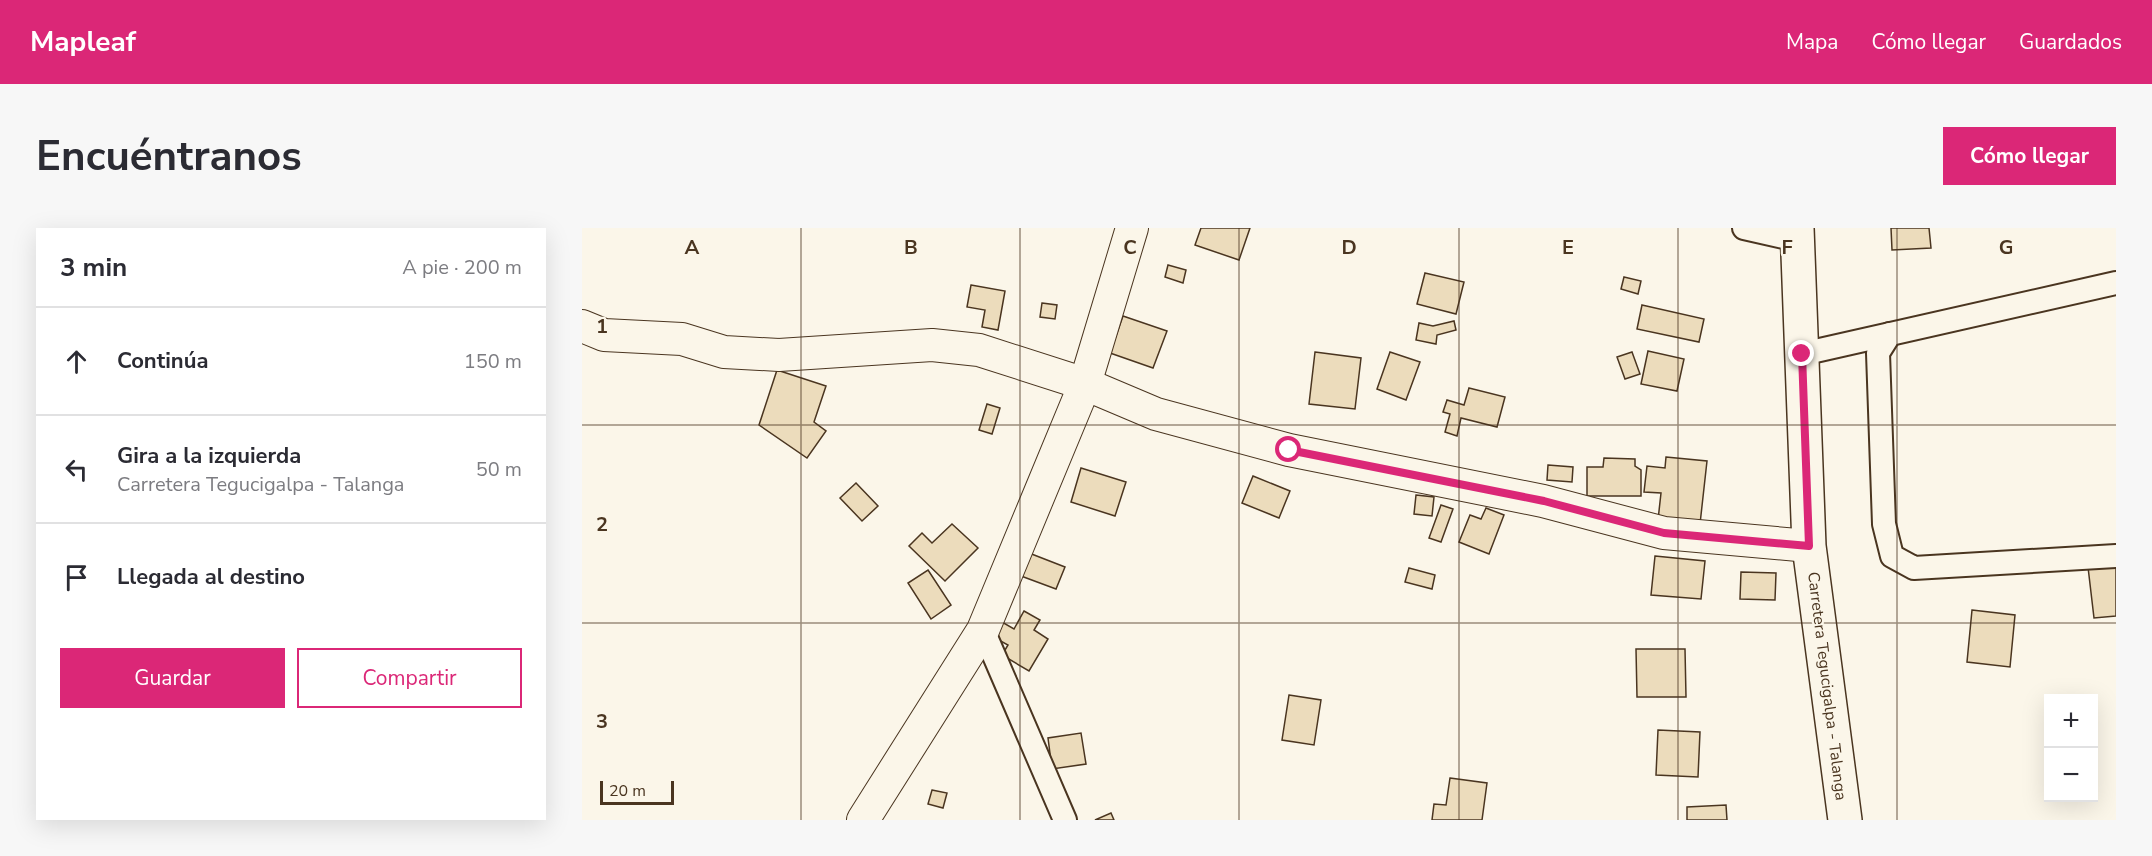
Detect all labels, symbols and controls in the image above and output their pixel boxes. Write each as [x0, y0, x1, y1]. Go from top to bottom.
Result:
text: Mapleaf [30, 23, 136, 61]
text: Mapa [1786, 28, 1838, 56]
text: Cómo llegar [1871, 28, 1986, 56]
text: Guardados [2019, 28, 2122, 56]
button: Cómo llegar [1943, 127, 2116, 185]
text: Encuéntranos [36, 128, 302, 185]
text: A [685, 234, 700, 261]
text: B [904, 234, 918, 261]
text: C [1123, 234, 1137, 261]
text: D [1341, 234, 1357, 261]
text: E [1562, 234, 1574, 261]
text: F [1781, 234, 1793, 261]
text: G [1999, 234, 2013, 261]
text: 3 min [60, 250, 127, 285]
text: A pie · 200 m [402, 254, 522, 281]
text: 1 [596, 313, 608, 340]
route end [1788, 340, 1814, 366]
icon: ahead [60, 345, 93, 378]
text: Continúa [117, 346, 208, 376]
text: 150 m [464, 348, 522, 375]
route start [1275, 436, 1301, 462]
text: Gira a la izquierda [117, 441, 301, 471]
icon: left [60, 453, 93, 486]
text: 50 m [476, 456, 522, 483]
text: Carretera Tegucigalpa - Talanga [117, 471, 404, 498]
text: 2 [596, 511, 608, 538]
icon: arrive [60, 561, 93, 594]
text: Llegada al destino [117, 562, 305, 592]
street label: Carretera Tegucigalpa - Talanga [1802, 571, 1852, 802]
button: Guardar [60, 648, 285, 708]
button: Compartir [297, 648, 522, 708]
map controls [2044, 694, 2098, 802]
button: + [2044, 694, 2098, 748]
text: 3 [596, 708, 608, 735]
button: − [2044, 748, 2098, 802]
scale bar [600, 778, 674, 806]
text: 20 m [609, 780, 646, 802]

